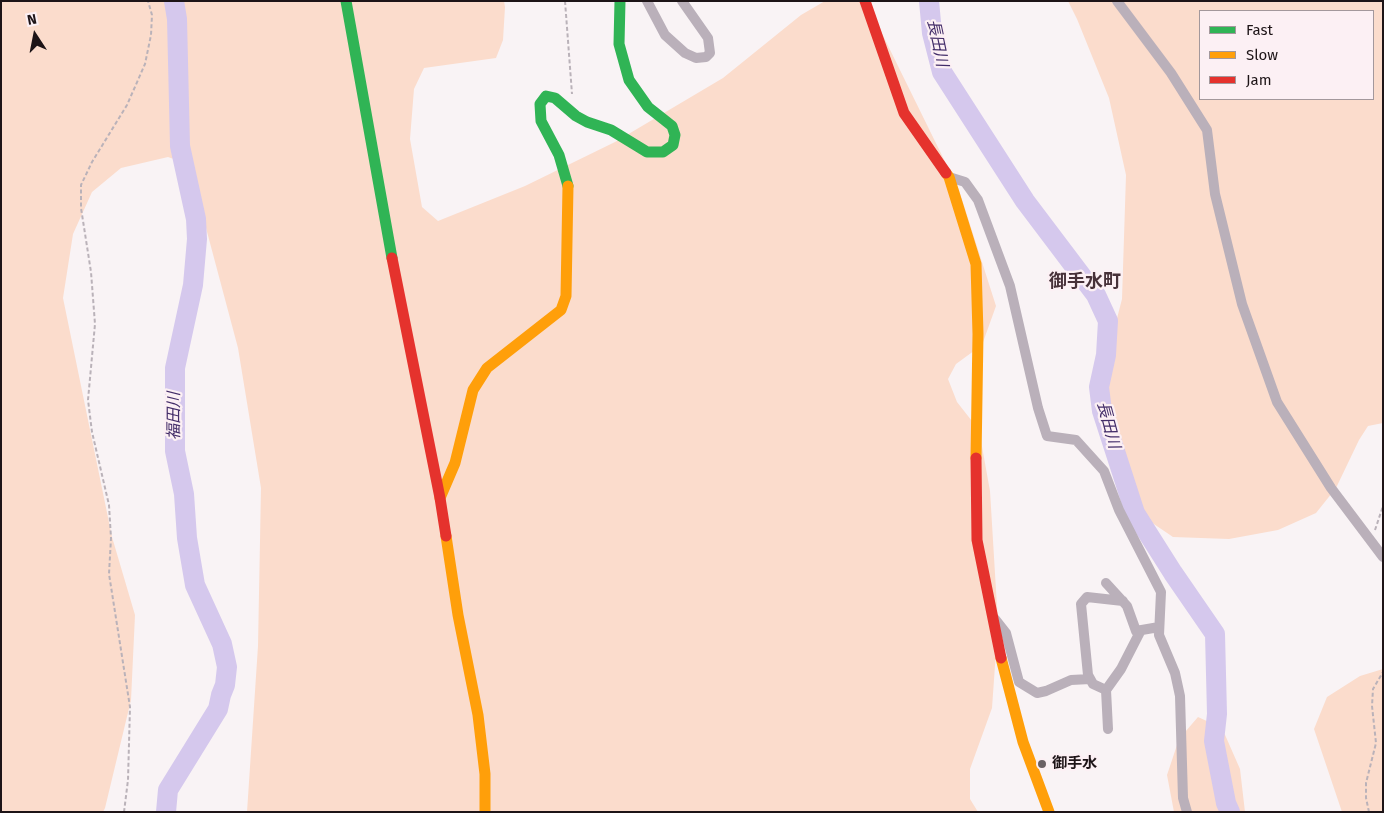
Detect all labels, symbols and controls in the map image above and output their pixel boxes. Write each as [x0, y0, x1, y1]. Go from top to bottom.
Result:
north arrow [10, 10, 60, 60]
legend [1199, 10, 1374, 100]
text: N [26, 11, 38, 29]
water label: 長田川 [923, 18, 951, 68]
text: Fast [1246, 21, 1273, 39]
text: Slow [1246, 46, 1278, 64]
text: Jam [1246, 71, 1272, 89]
district label: 御手水町 [1049, 271, 1121, 293]
water label: 福田川 [165, 392, 185, 440]
water label: 長田川 [1093, 399, 1123, 451]
place label: 御手水 [1052, 755, 1097, 773]
marker: 御手水 [1036, 758, 1048, 770]

